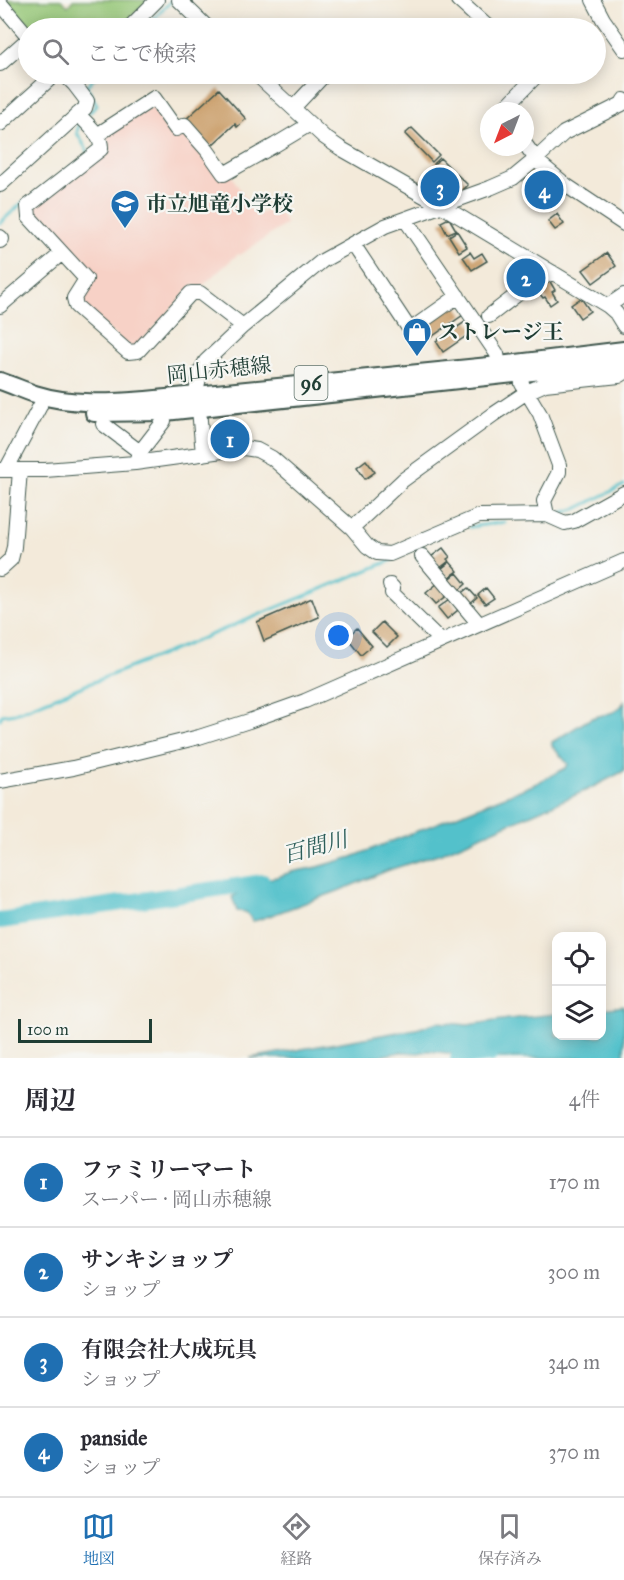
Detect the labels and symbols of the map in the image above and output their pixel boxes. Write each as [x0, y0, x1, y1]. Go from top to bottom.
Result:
north arrow [480, 102, 534, 156]
pin: 3 [420, 164, 460, 210]
pin: 4 [524, 168, 564, 213]
school or university icon: 市立旭竜小学校 [109, 188, 141, 230]
place label: 市立旭竜小学校 [146, 191, 293, 217]
pin: 2 [506, 256, 546, 300]
shop icon: ストレージ王 [401, 316, 433, 358]
place label: ストレージ王 [438, 319, 564, 345]
street label: 岡山赤穂線 [165, 352, 273, 388]
road number: 96 [294, 366, 328, 400]
pin: 1 [210, 416, 250, 462]
your location [324, 621, 353, 650]
water label: 百間川 [280, 825, 352, 869]
scale bar [18, 1016, 152, 1044]

